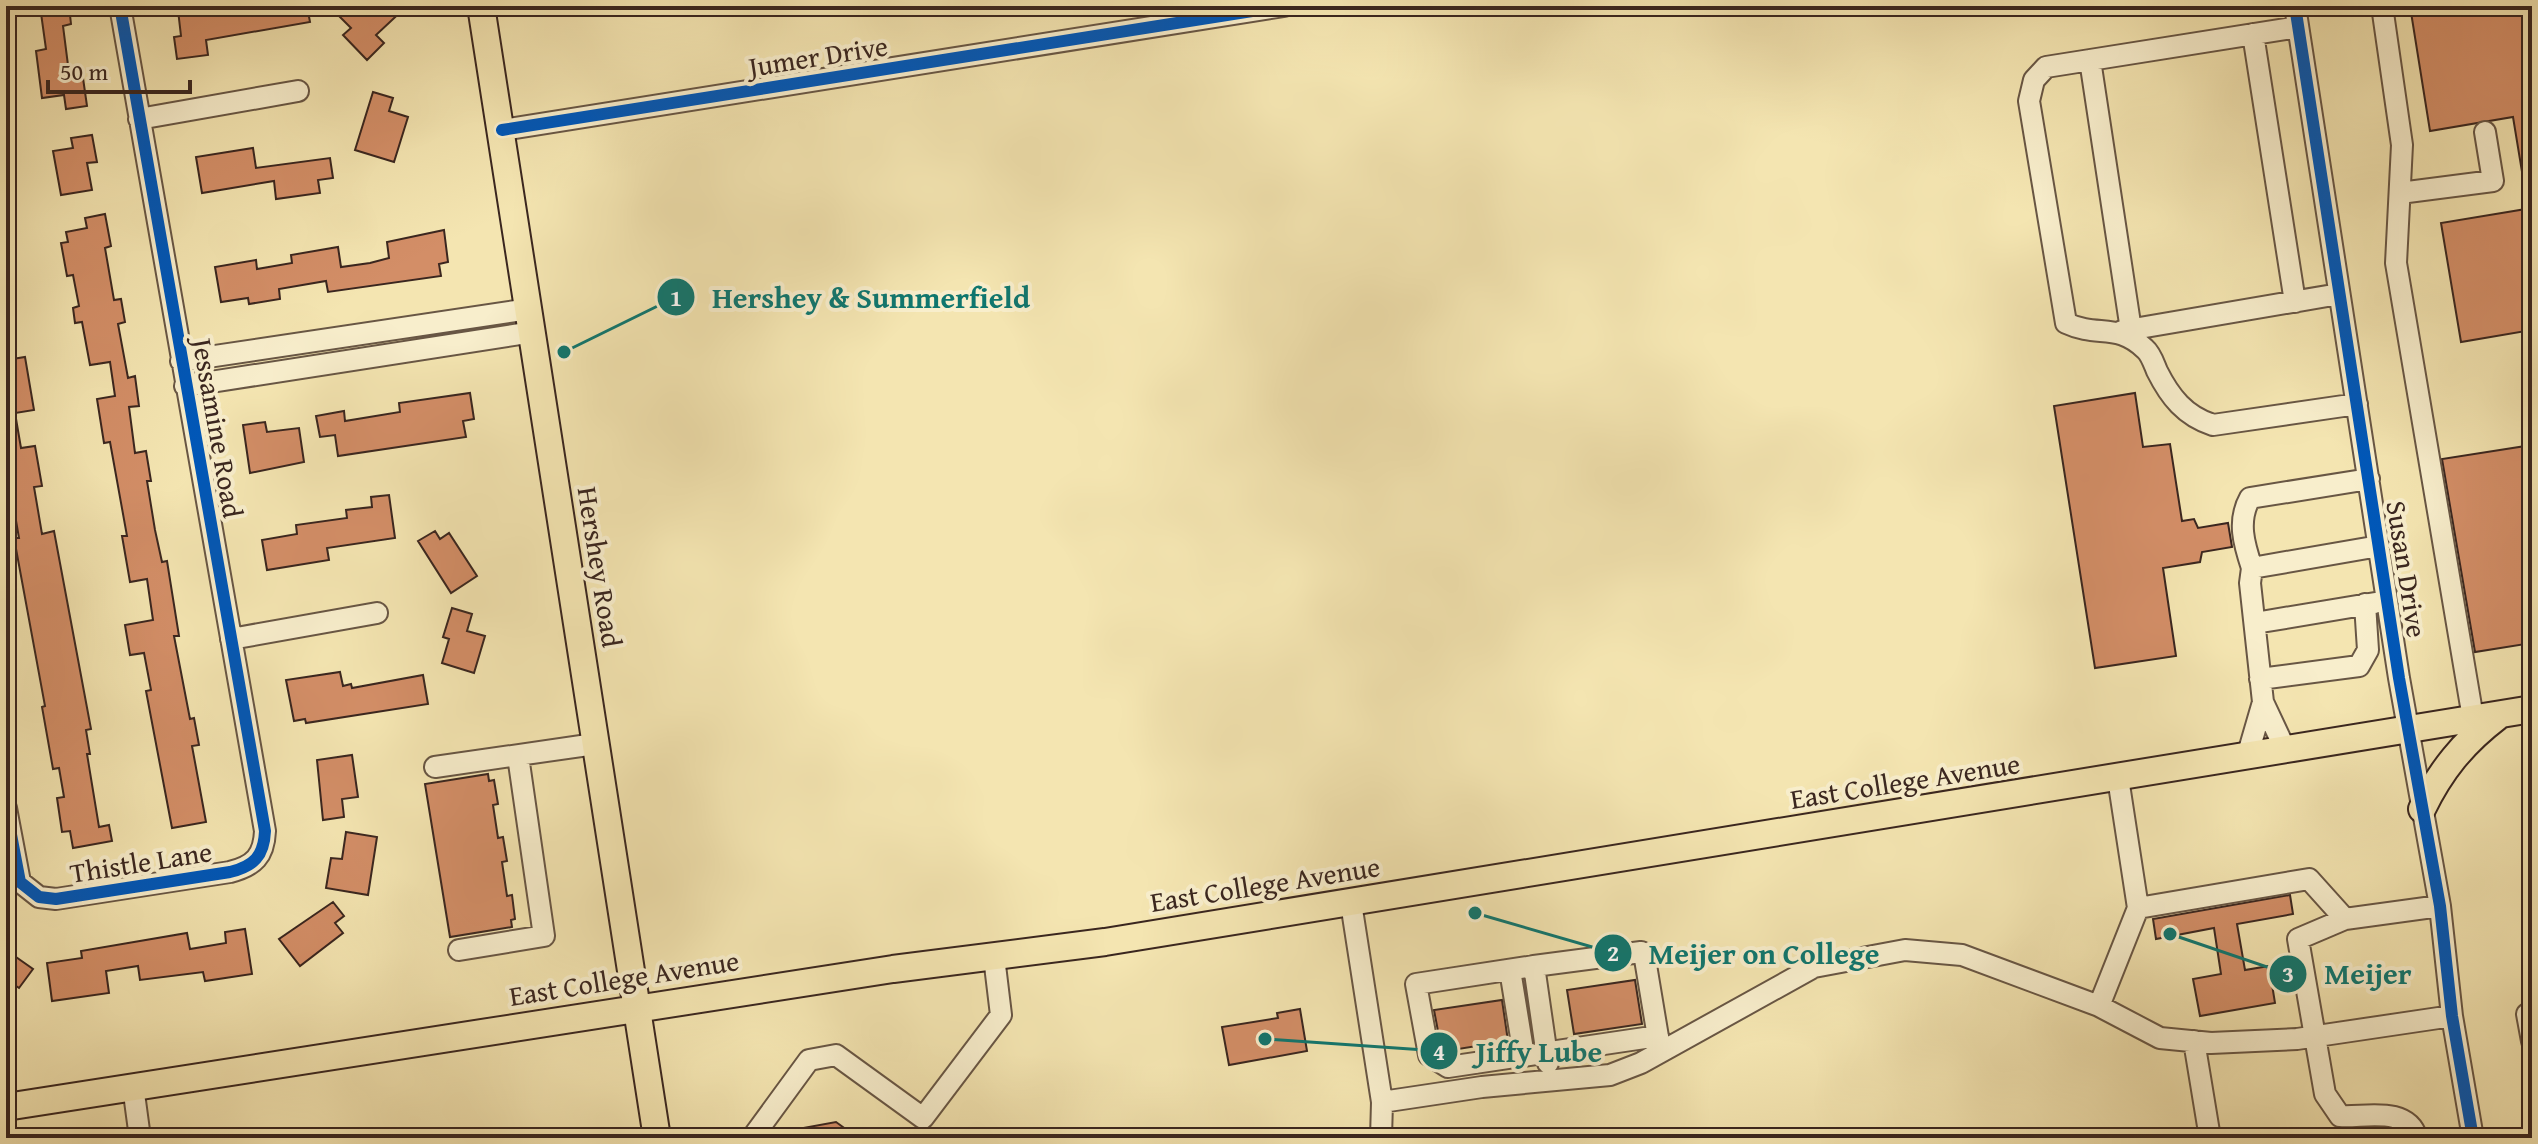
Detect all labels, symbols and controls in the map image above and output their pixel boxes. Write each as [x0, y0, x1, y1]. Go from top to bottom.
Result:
street label: Jumer Drive [742, 24, 891, 87]
scale bar [48, 44, 190, 94]
text: 50 m [60, 54, 108, 89]
callout: Hershey & Summerfield [656, 270, 1046, 324]
text: Hershey & Summerfield [712, 275, 1031, 319]
text: 1 [670, 280, 682, 315]
street label: Jessamine Road [182, 332, 254, 521]
street label: Hershey Road [568, 484, 633, 650]
street label: Susan Drive [2376, 498, 2439, 640]
street label: East College Avenue [1787, 742, 2023, 819]
street label: Thistle Lane [67, 830, 215, 893]
street label: East College Avenue [1147, 845, 1383, 922]
callout: Meijer on College [1593, 926, 1896, 980]
text: Meijer on College [1648, 931, 1880, 975]
text: 2 [1607, 935, 1619, 970]
street label: East College Avenue [506, 939, 742, 1016]
callout: Meijer [2268, 947, 2428, 1001]
text: Meijer [2324, 951, 2412, 995]
text: 3 [2282, 956, 2294, 991]
callout: Jiffy Lube [1419, 1024, 1618, 1078]
text: Jiffy Lube [1471, 1029, 1602, 1073]
text: 4 [1433, 1034, 1445, 1069]

